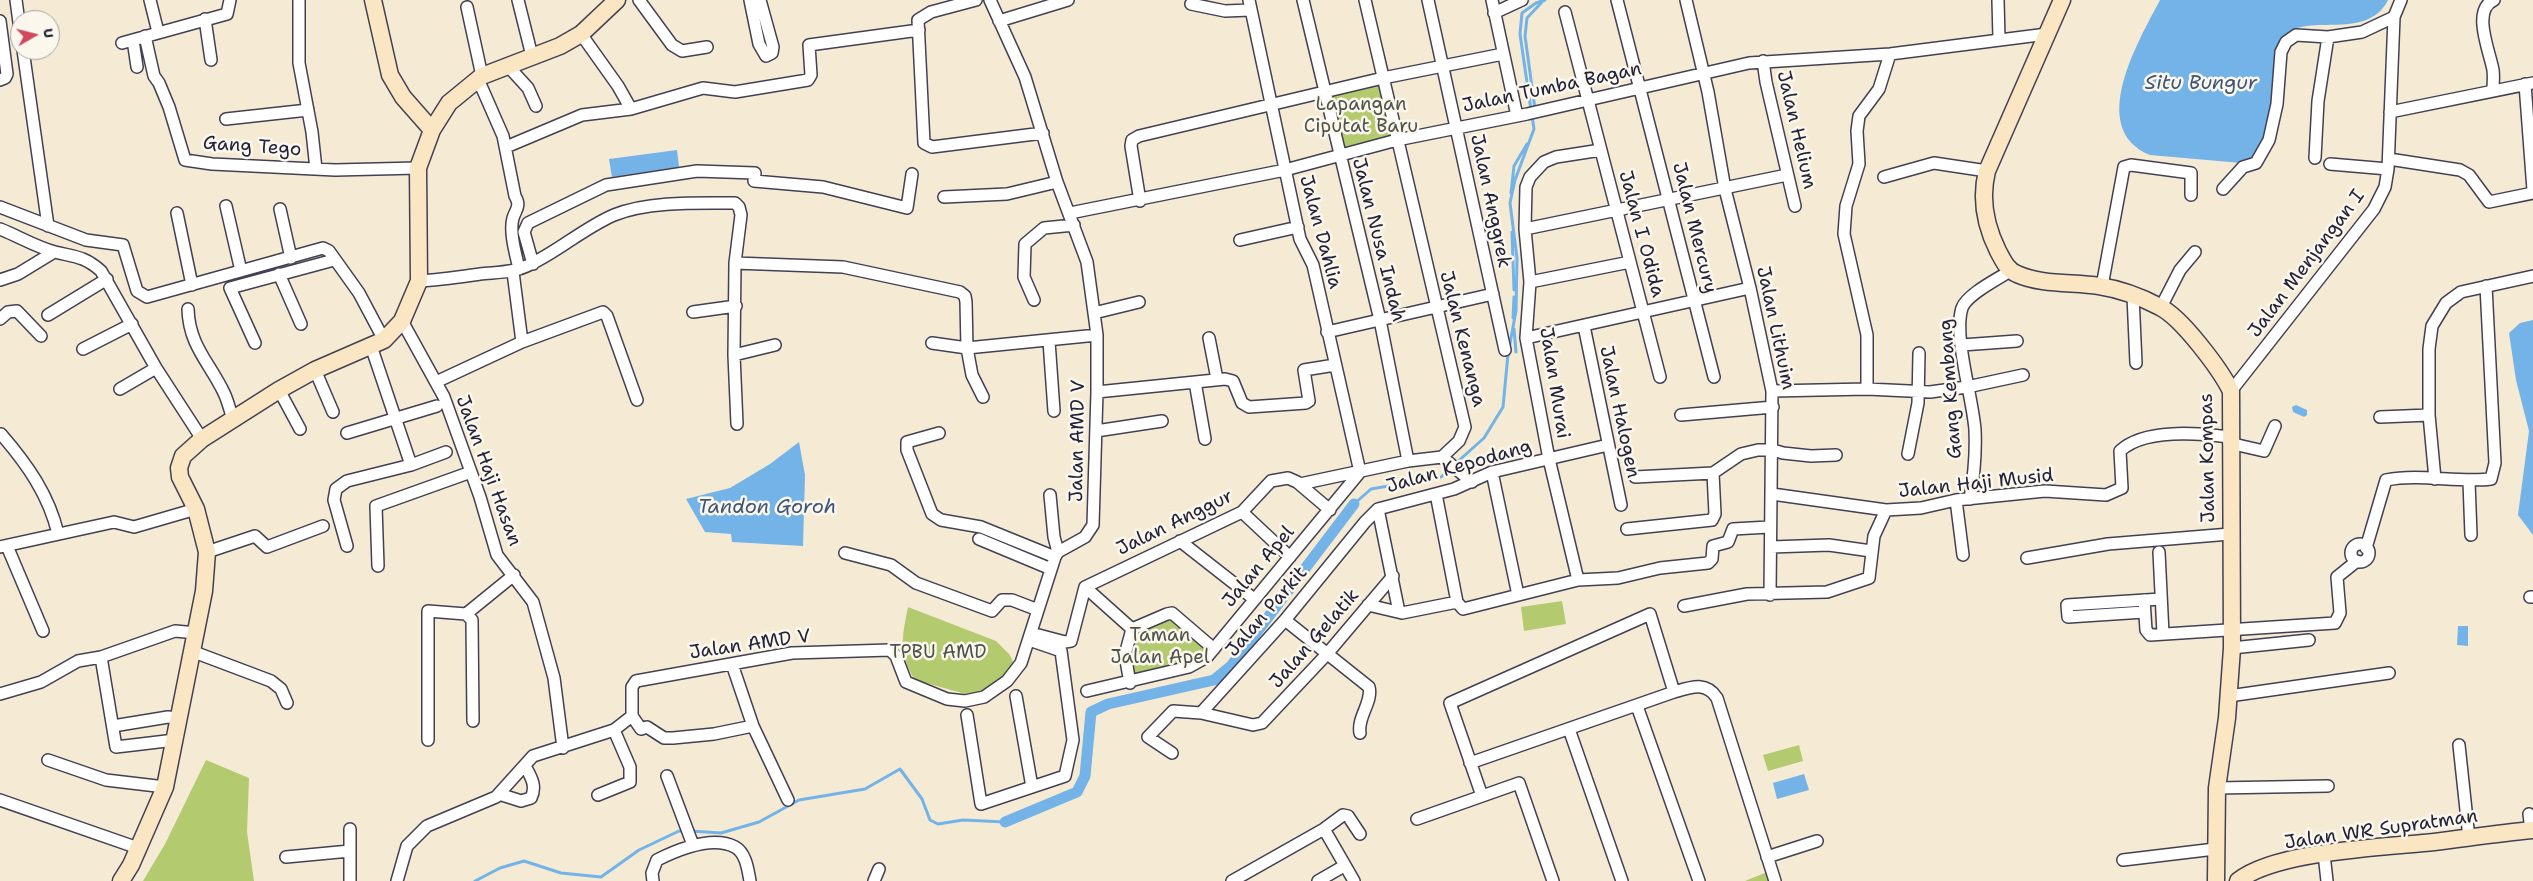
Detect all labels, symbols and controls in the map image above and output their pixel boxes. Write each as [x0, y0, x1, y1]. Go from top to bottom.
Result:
north arrow [10, 10, 60, 60]
text: U [39, 27, 58, 39]
street label: Jalan Tumba Bagan [1460, 58, 1644, 118]
street label: Jalan Helium [1771, 69, 1821, 191]
water label: Situ Bungur [2145, 72, 2257, 96]
park label: Lapangan Ciputat Baru [1304, 94, 1418, 138]
street label: Gang Tego [202, 132, 302, 162]
street label: Jalan Anggrek [1465, 132, 1515, 270]
street label: Jalan Nusa Indah [1347, 156, 1409, 324]
street label: Jalan Mercury [1667, 160, 1721, 296]
street label: Jalan I Odida [1613, 168, 1669, 300]
street label: Jalan Dahlia [1294, 173, 1346, 291]
street label: Jalan Menjangan I [2244, 186, 2370, 342]
street label: Jalan Lithuim [1751, 264, 1799, 392]
street label: Jalan Kenanga [1434, 269, 1490, 409]
street label: Gang Kembang [1935, 318, 1967, 460]
street label: Jalan Murai [1534, 326, 1574, 440]
street label: Jalan Halogen [1594, 344, 1644, 480]
street label: Jalan AMD V [1066, 380, 1090, 502]
street label: Jalan Haji Hasan [450, 393, 526, 549]
street label: Jalan Kompas [2195, 393, 2221, 523]
street label: Jalan Kepodang [1384, 435, 1534, 499]
street label: Jalan Haji Musid [1897, 465, 2055, 503]
street label: Jalan Anggur [1113, 485, 1237, 561]
water label: Tandon Goroh [698, 496, 836, 520]
street label: Jalan Apel [1218, 522, 1300, 612]
street label: Jalan Parkit [1222, 562, 1312, 662]
street label: Jalan Gelatik [1266, 584, 1364, 694]
street label: Jalan AMD V [688, 625, 812, 665]
park label: Taman Jalan Apel [1110, 625, 1210, 669]
park label: TPBU AMD [889, 642, 987, 664]
street label: Jalan WR Supratman [2283, 805, 2479, 855]

